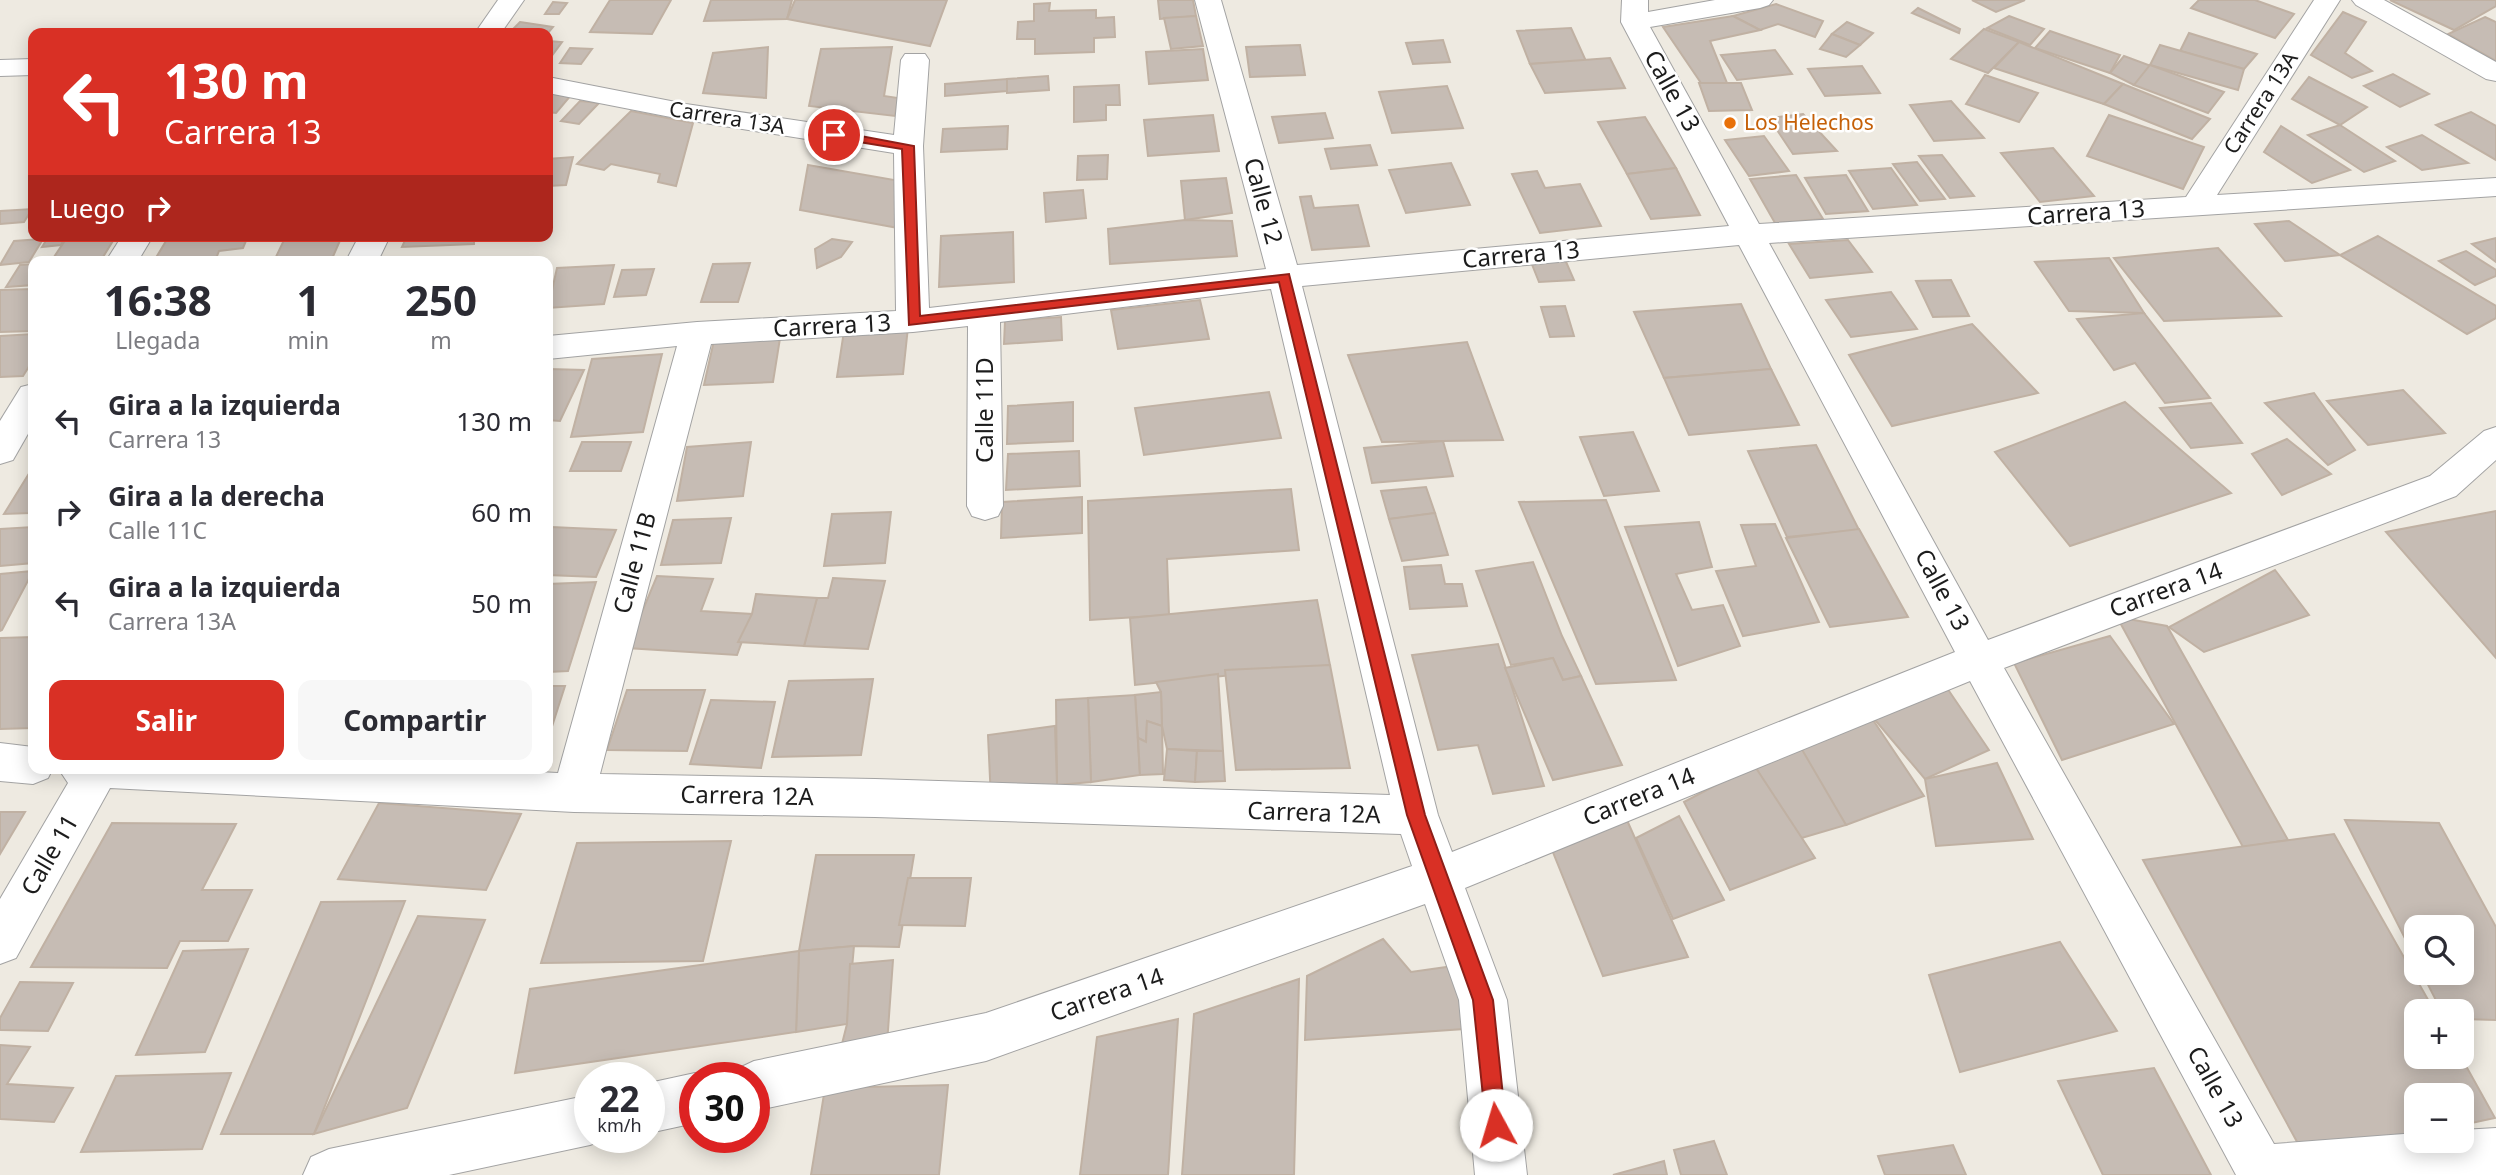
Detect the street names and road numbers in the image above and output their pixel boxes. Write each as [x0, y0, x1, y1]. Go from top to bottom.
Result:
street label: Calle 13 [1637, 44, 1709, 137]
street label: Carrera 13A [2217, 45, 2304, 159]
street label: Carrera 13A [667, 94, 788, 140]
street label: Calle 12 [1237, 154, 1292, 248]
street label: Carrera 13 [2026, 191, 2146, 232]
street label: Carrera 13 [1461, 232, 1581, 275]
street label: Carrera 13 [772, 305, 892, 344]
street label: Calle 11D [967, 357, 1000, 463]
street label: Calle 11B [604, 508, 663, 617]
street label: Calle 13 [1908, 543, 1979, 636]
street label: Carrera 14 [2104, 553, 2227, 624]
street label: Carrera 14 [1578, 758, 1700, 833]
street label: Carrera 12A [680, 777, 815, 812]
street label: Carrera 12A [1247, 793, 1382, 830]
street label: Calle 11 [12, 808, 85, 901]
street label: Carrera 14 [1045, 959, 1168, 1028]
street label: Calle 13 [2180, 1040, 2252, 1133]

